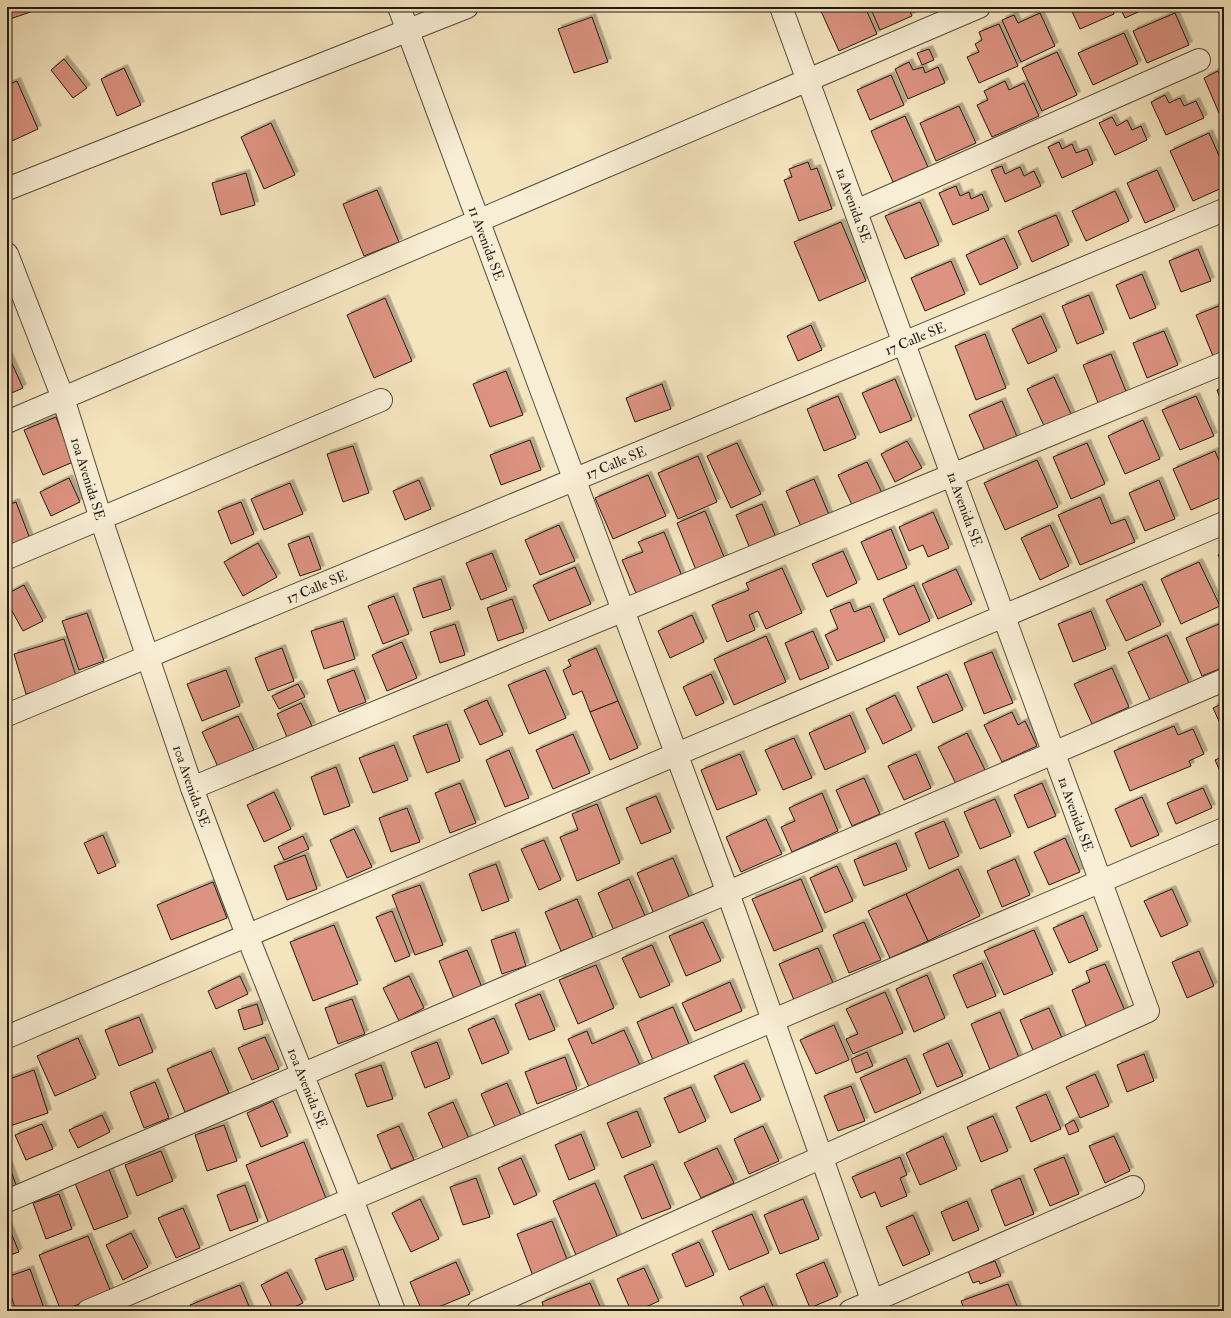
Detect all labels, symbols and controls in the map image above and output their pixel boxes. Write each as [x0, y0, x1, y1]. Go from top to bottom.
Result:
street label: 1a Avenida SE [832, 165, 875, 245]
street label: 11 Avenida SE [465, 204, 508, 283]
street label: 17 Calle SE [882, 319, 948, 359]
street label: 10a Avenida SE [67, 435, 109, 522]
street label: 17 Calle SE [583, 443, 649, 483]
street label: 1a Avenida SE [943, 469, 986, 549]
street label: 17 Calle SE [284, 567, 350, 607]
street label: 10a Avenida SE [169, 743, 214, 829]
street label: 1a Avenida SE [1054, 774, 1097, 854]
street label: 10a Avenida SE [284, 1045, 331, 1131]

